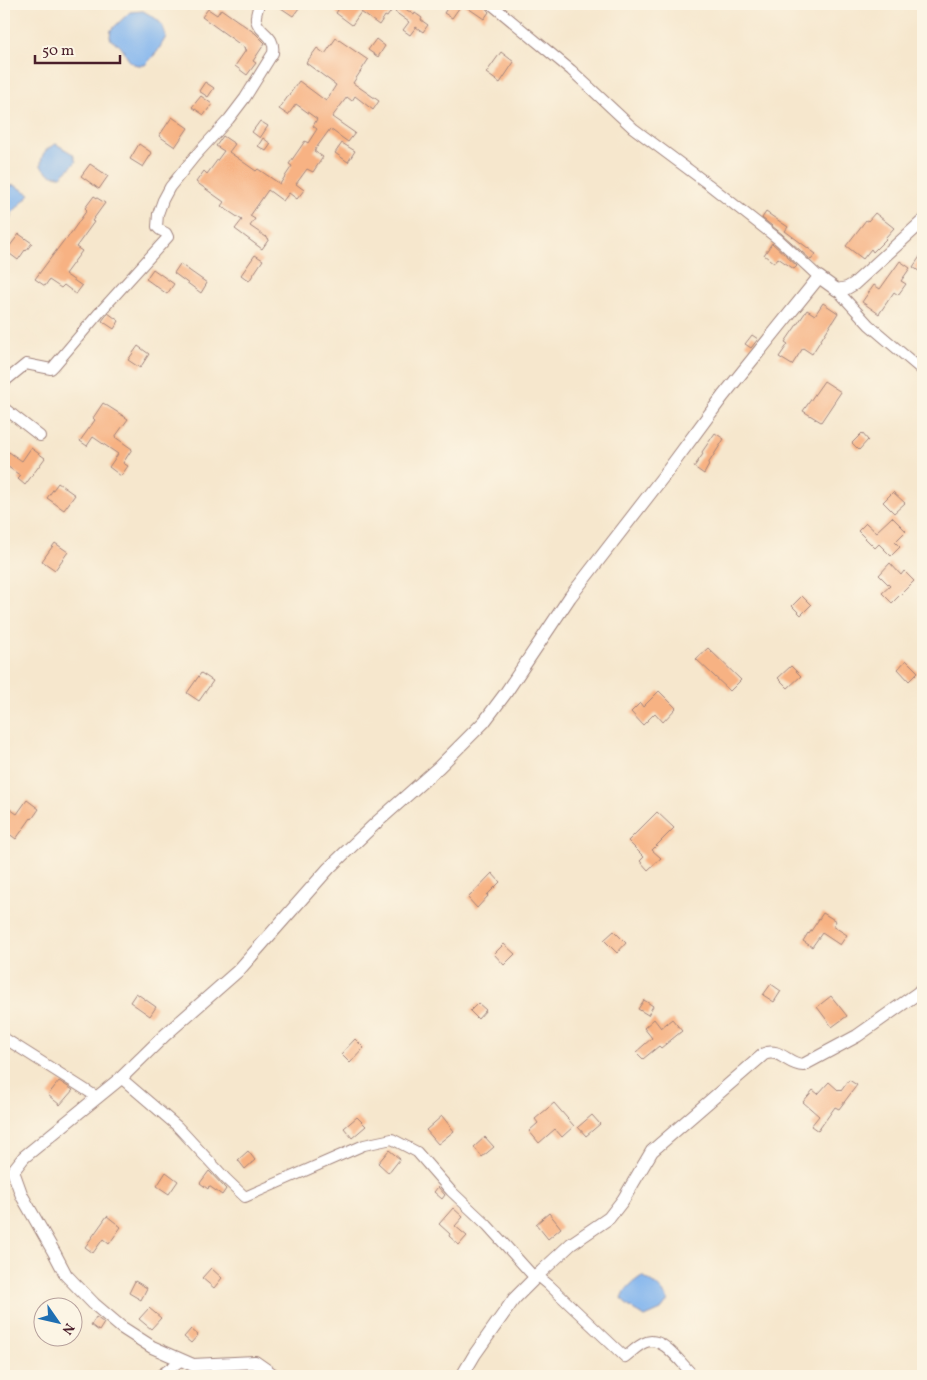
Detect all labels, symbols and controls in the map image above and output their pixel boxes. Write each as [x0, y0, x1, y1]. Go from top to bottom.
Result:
scale bar [35, 32, 120, 64]
text: 50 m [42, 41, 74, 62]
north arrow [32, 1298, 82, 1348]
text: N [57, 1319, 78, 1338]

